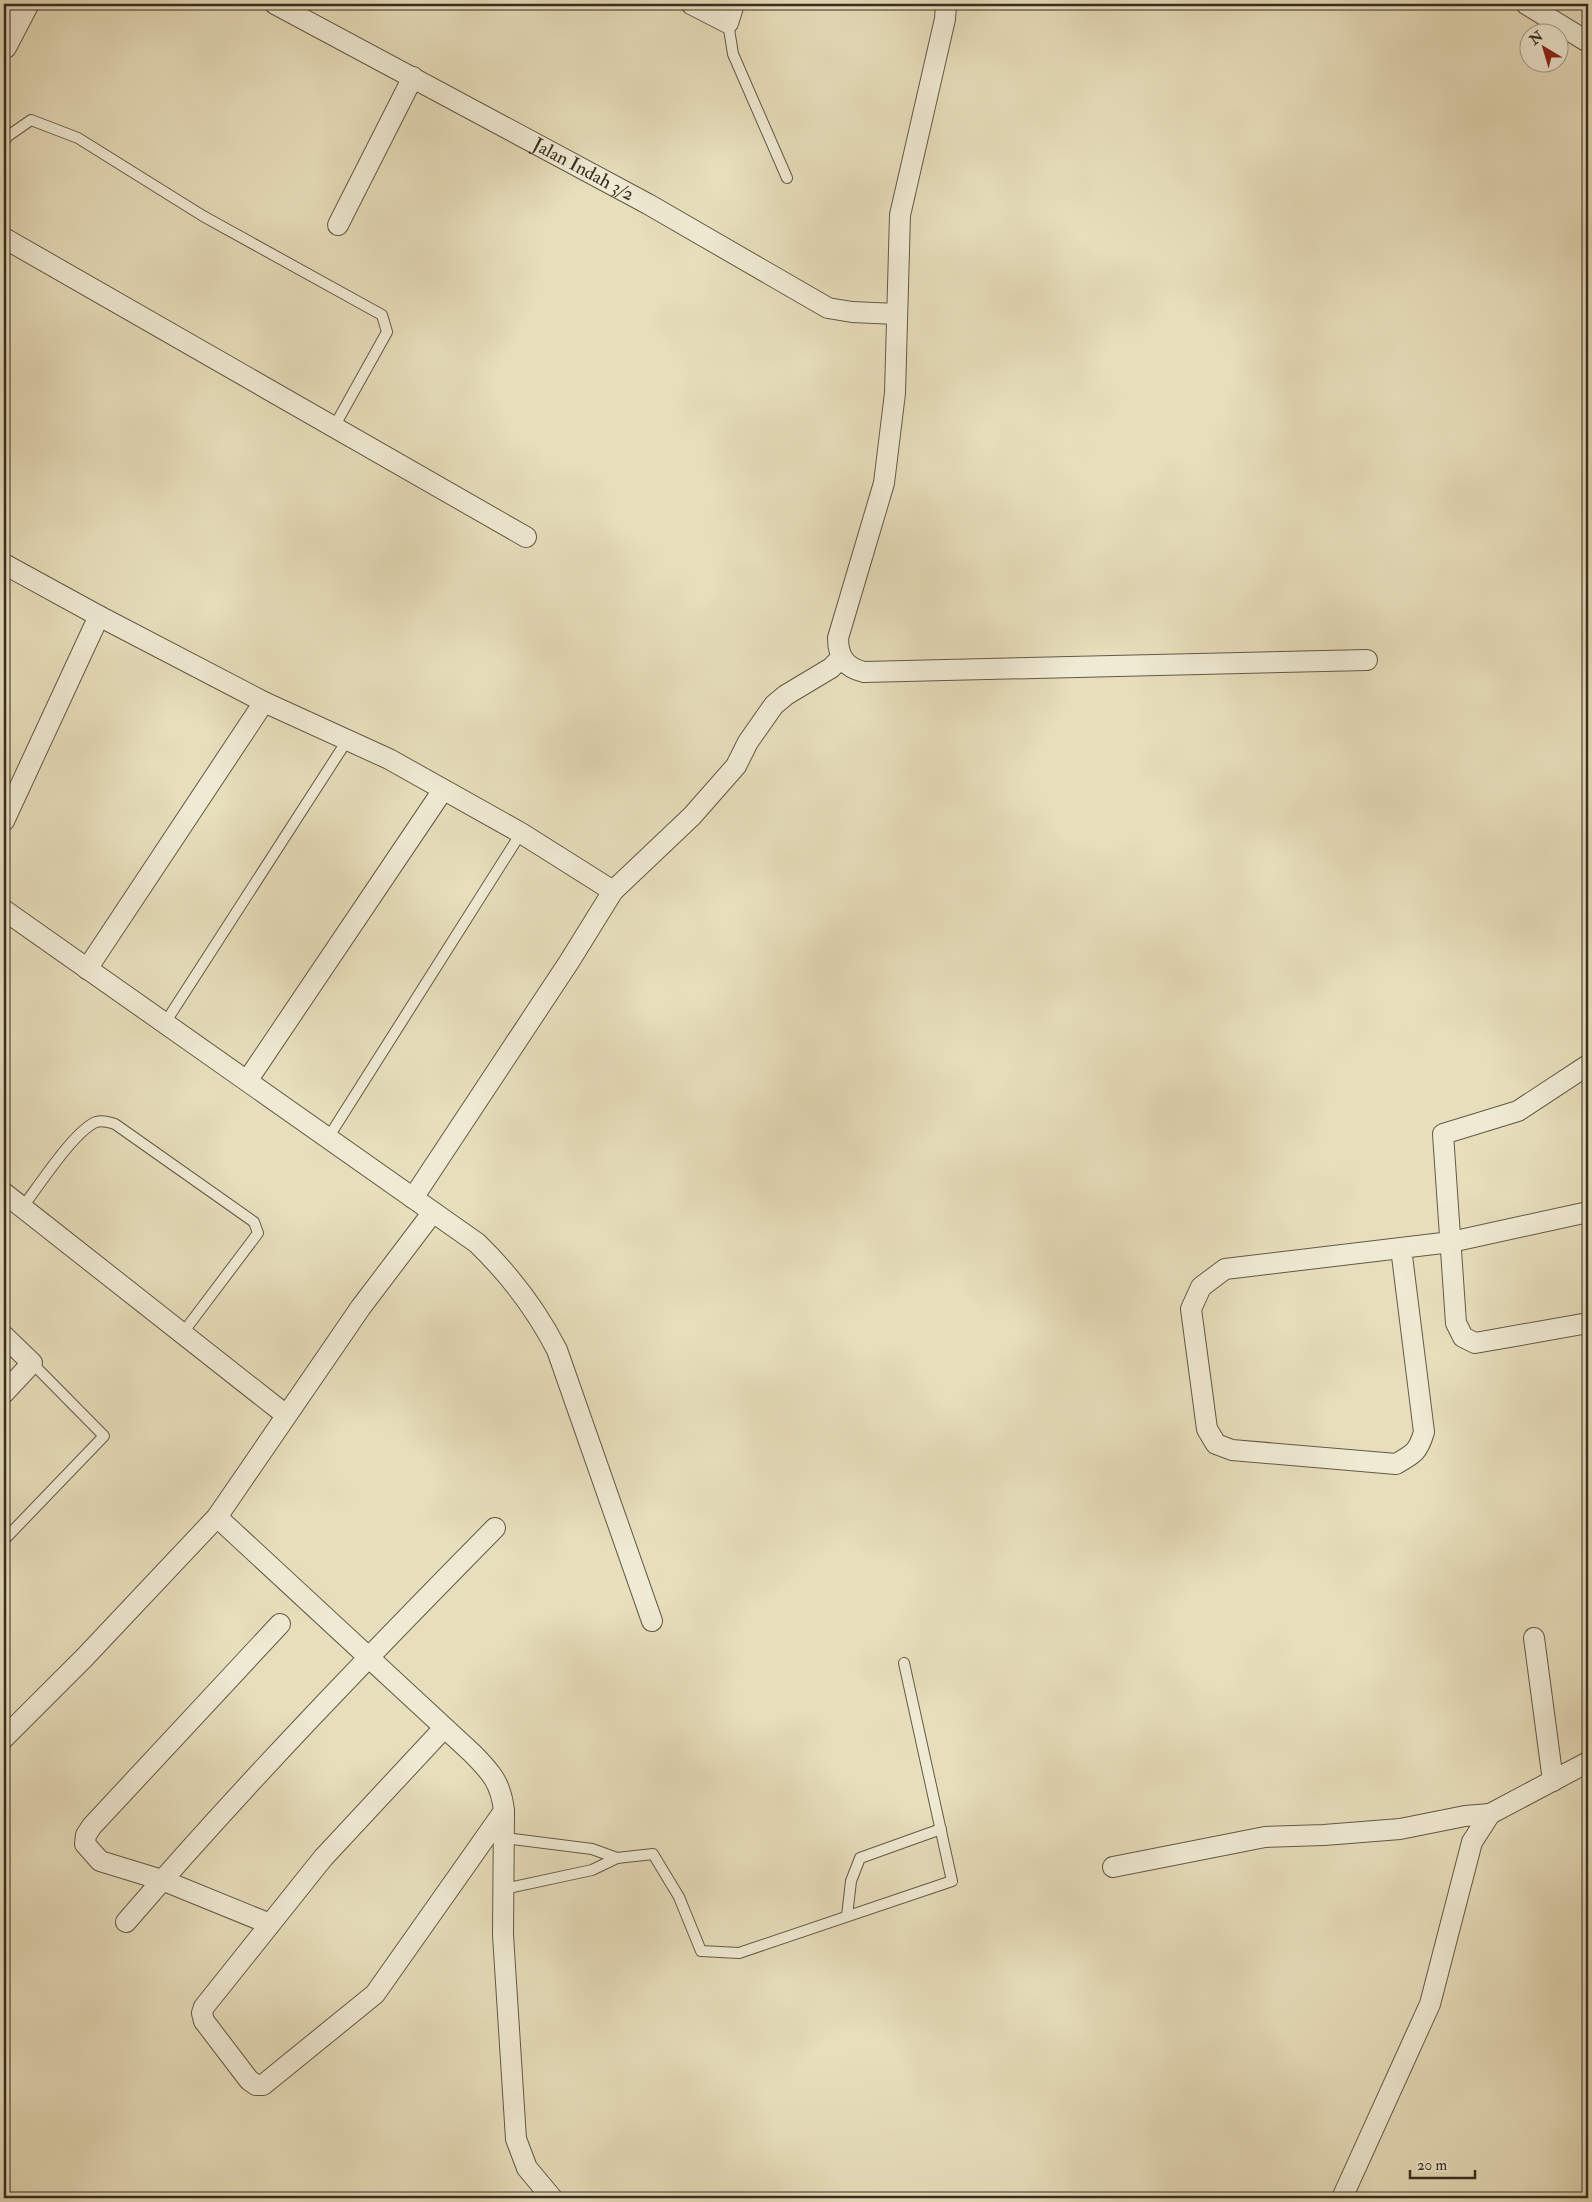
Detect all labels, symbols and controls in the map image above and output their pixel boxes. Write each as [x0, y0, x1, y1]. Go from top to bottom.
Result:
north arrow [1520, 22, 1570, 72]
text: N [1525, 27, 1547, 49]
street label: Jalan Indah 3/2 [528, 132, 639, 206]
scale bar [1410, 2147, 1474, 2179]
text: 20 m [1417, 2156, 1447, 2175]

